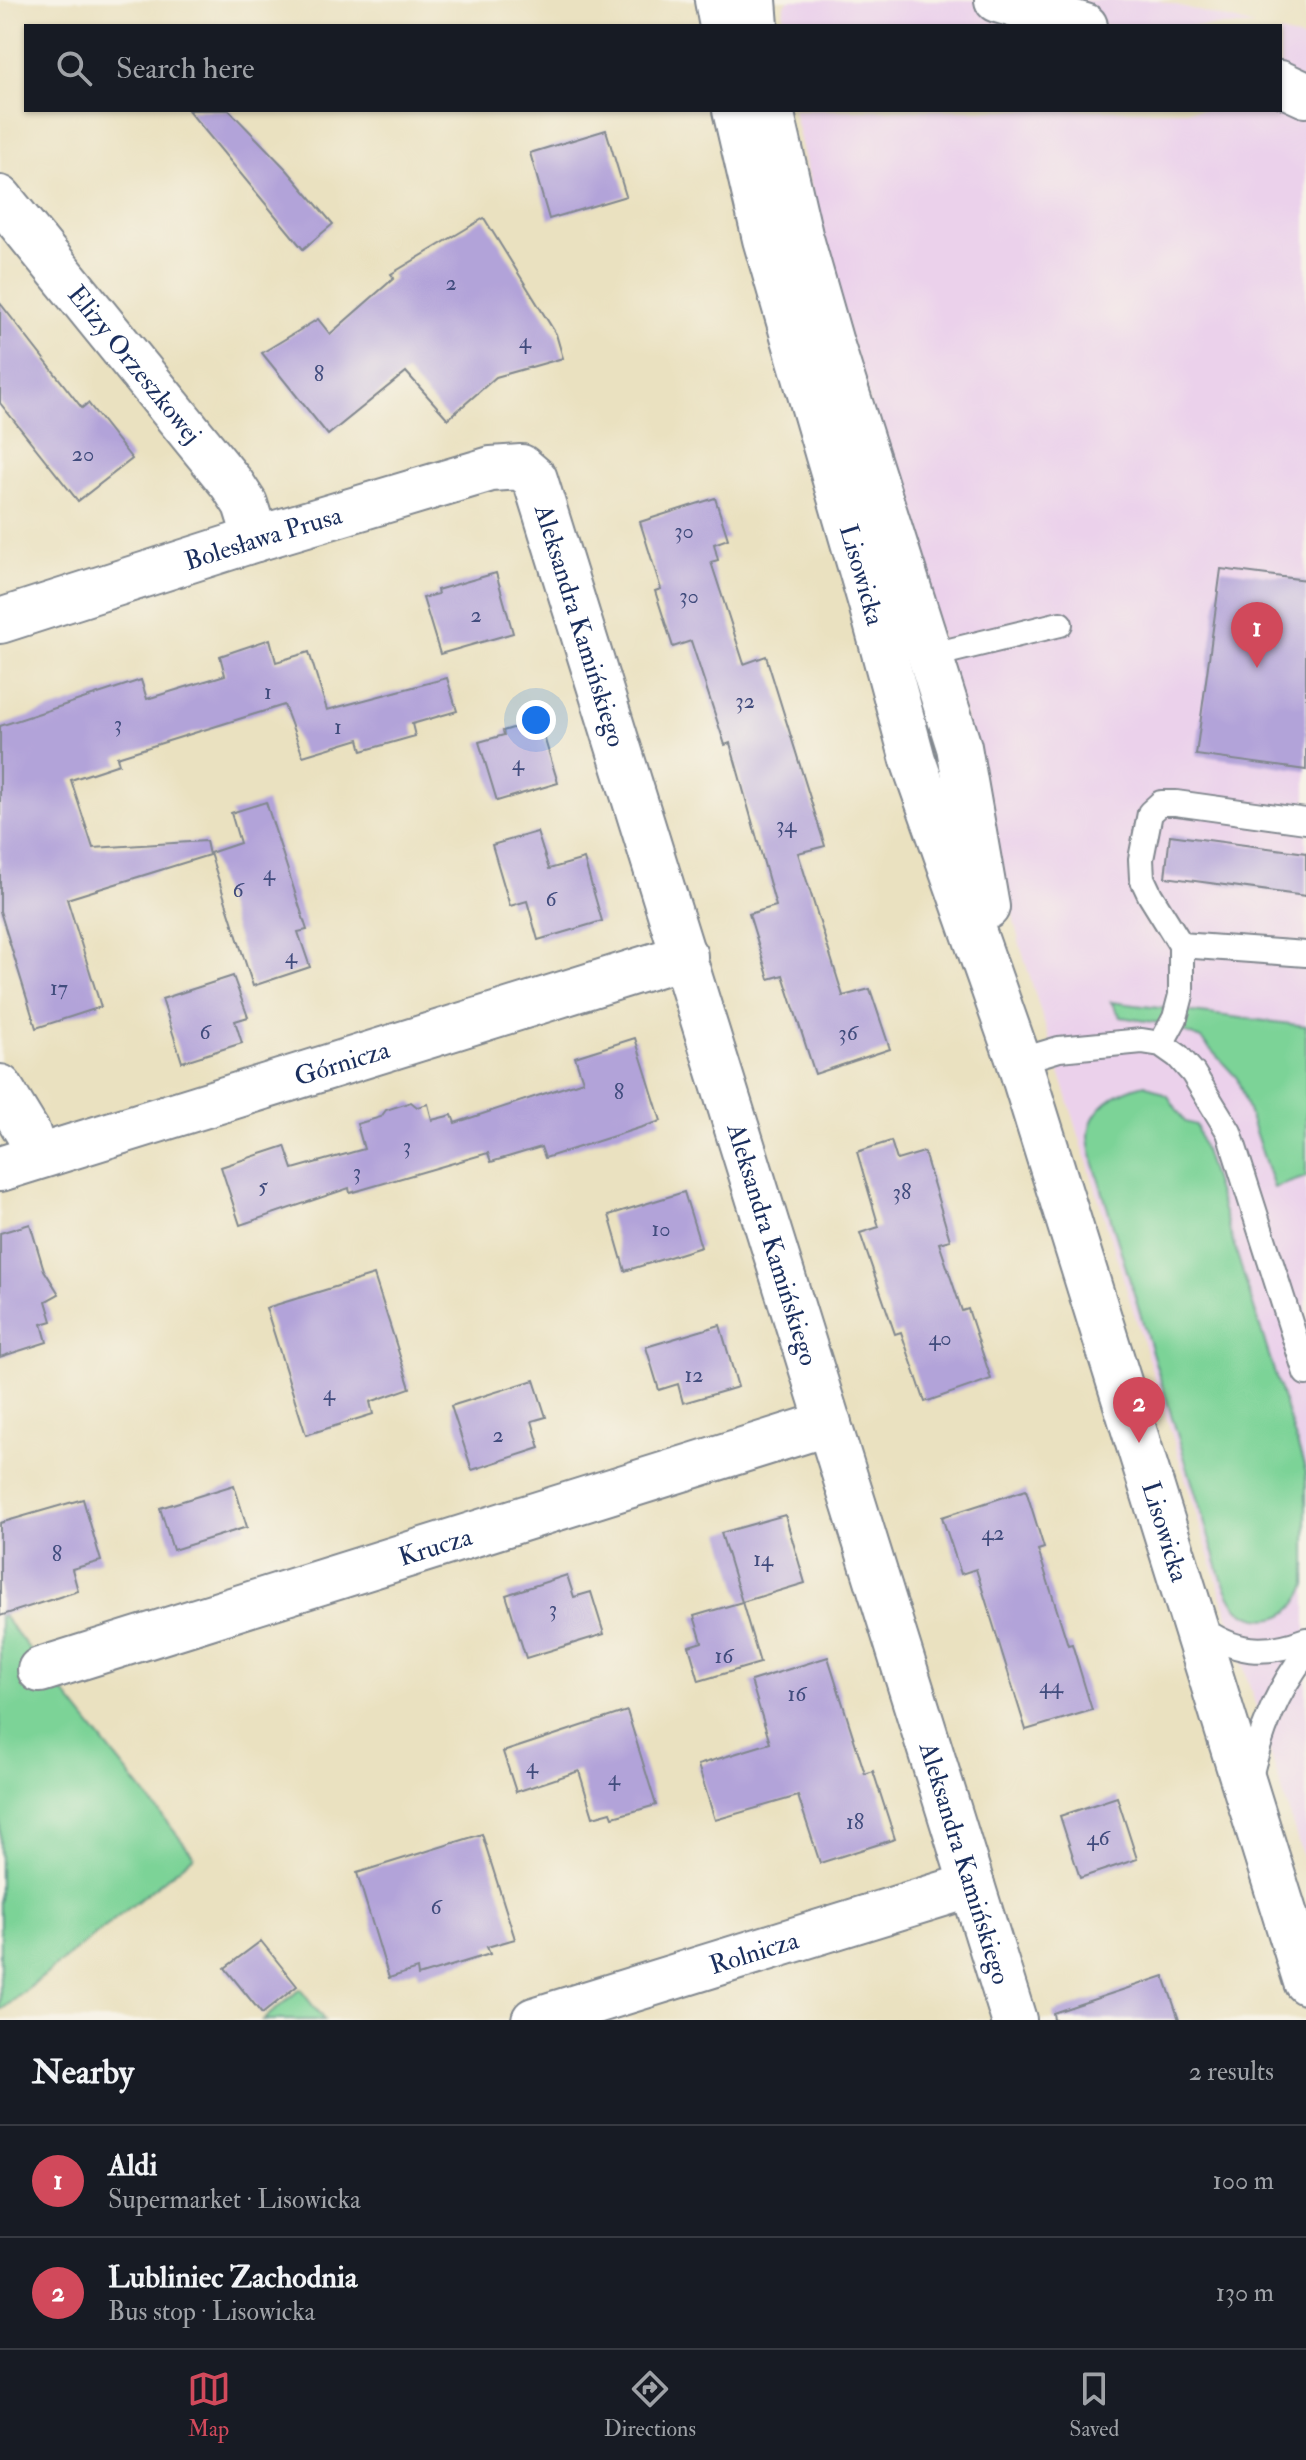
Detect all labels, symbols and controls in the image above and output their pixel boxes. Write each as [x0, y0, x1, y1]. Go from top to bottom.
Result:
search box [24, 24, 1282, 112]
icon: search [52, 46, 96, 90]
text: Search here [116, 50, 255, 87]
house number: 2 [445, 269, 457, 297]
street label: Elizy Orzeszkowej [60, 279, 208, 451]
house number: 4 [519, 327, 532, 355]
house number: 8 [314, 360, 324, 388]
house number: 20 [72, 440, 94, 468]
street label: Bolesława Prusa [181, 499, 346, 578]
street label: Aleksandra Kamińskiego [527, 500, 632, 751]
house number: 30 [674, 517, 694, 545]
street label: Lisowicka [832, 521, 891, 629]
house number: 30 [679, 582, 699, 610]
house number: 2 [470, 601, 482, 629]
pin: 1 [1231, 602, 1283, 668]
house number: 1 [264, 678, 272, 706]
house number: 32 [735, 687, 755, 715]
your location [516, 700, 556, 740]
house number: 3 [114, 710, 122, 738]
house number: 1 [334, 713, 342, 741]
house number: 4 [512, 749, 525, 777]
house number: 34 [776, 811, 797, 839]
house number: 4 [263, 859, 276, 887]
house number: 6 [232, 876, 245, 904]
house number: 6 [545, 885, 558, 913]
house number: 4 [285, 942, 298, 970]
house number: 17 [50, 974, 68, 1002]
house number: 6 [199, 1018, 212, 1046]
house number: 36 [838, 1019, 860, 1047]
street label: Górnicza [291, 1034, 394, 1093]
house number: 8 [614, 1078, 624, 1106]
street label: Aleksandra Kamińskiego [719, 1119, 825, 1370]
house number: 3 [403, 1132, 411, 1160]
house number: 3 [353, 1158, 361, 1186]
house number: 5 [258, 1172, 268, 1200]
house number: 38 [893, 1178, 911, 1206]
house number: 10 [651, 1215, 671, 1243]
house number: 40 [928, 1324, 952, 1352]
house number: 12 [684, 1361, 704, 1389]
pin: 2 [1113, 1377, 1165, 1443]
house number: 4 [323, 1379, 336, 1407]
house number: 2 [492, 1421, 504, 1449]
street label: Lisowicka [1134, 1478, 1195, 1586]
house number: 42 [981, 1519, 1005, 1547]
street label: Krucza [395, 1521, 476, 1574]
house number: 8 [52, 1540, 62, 1568]
house number: 14 [753, 1545, 774, 1573]
house number: 3 [549, 1595, 557, 1623]
house number: 16 [715, 1642, 735, 1670]
house number: 44 [1039, 1672, 1064, 1700]
house number: 16 [788, 1680, 808, 1708]
street label: Aleksandra Kamińskiego [911, 1738, 1017, 1988]
house number: 4 [526, 1752, 539, 1780]
house number: 4 [608, 1764, 621, 1792]
house number: 18 [846, 1808, 864, 1836]
house number: 46 [1087, 1824, 1111, 1852]
house number: 6 [430, 1893, 443, 1921]
street label: Rolnicza [706, 1924, 803, 1982]
text: Nearby [32, 2051, 134, 2094]
text: 2 results [1189, 2056, 1274, 2088]
text: Aldi [108, 2147, 157, 2184]
text: 1 [53, 2165, 63, 2197]
text: 100 m [1213, 2165, 1274, 2197]
text: Supermarket · Lisowicka [108, 2184, 361, 2216]
text: Lubliniec Zachodnia [108, 2259, 357, 2296]
text: 2 [51, 2277, 65, 2309]
text: 130 m [1216, 2277, 1274, 2309]
text: Bus stop · Lisowicka [108, 2296, 315, 2328]
tab: Map [187, 2367, 231, 2443]
tab: Directions [604, 2367, 696, 2443]
tab: Saved [1069, 2367, 1119, 2443]

